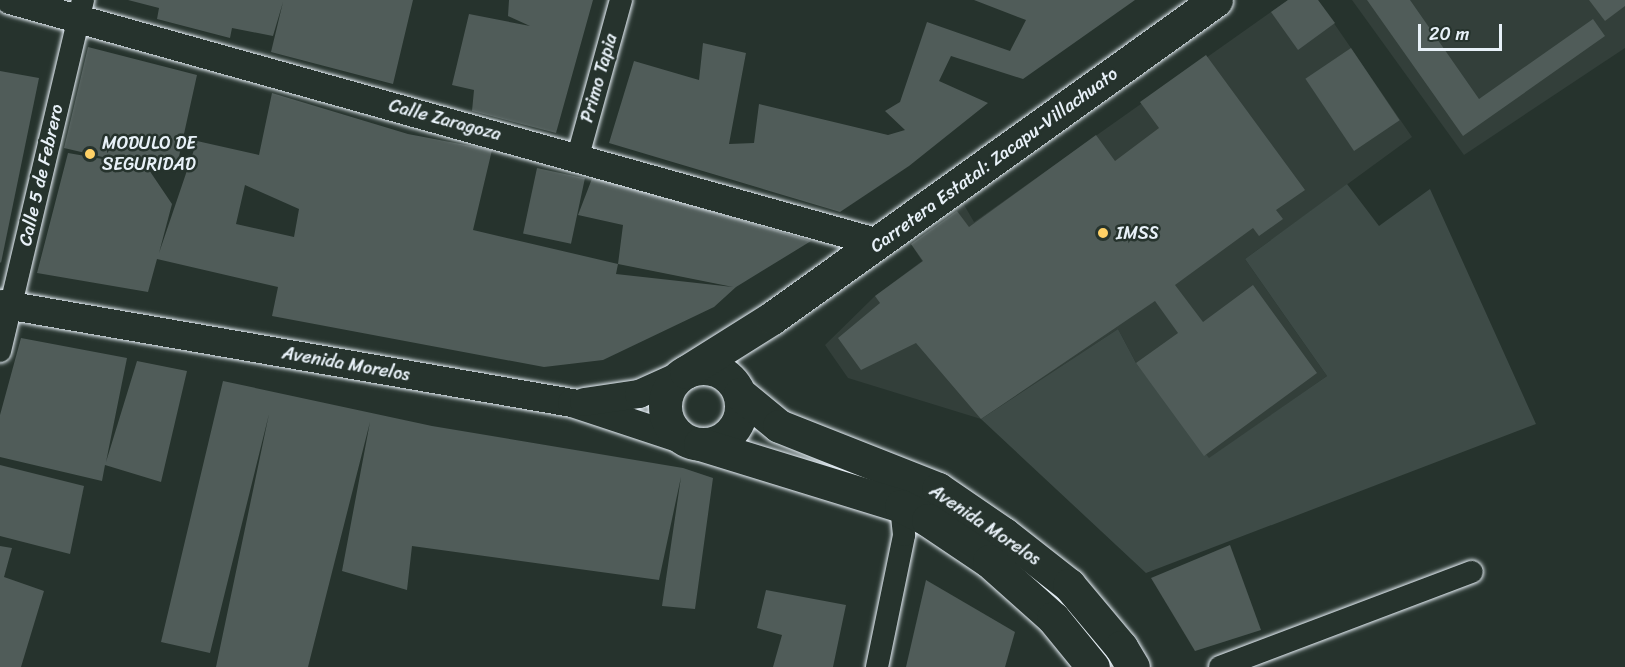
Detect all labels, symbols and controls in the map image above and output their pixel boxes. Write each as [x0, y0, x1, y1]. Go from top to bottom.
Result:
scale bar [1421, 12, 1505, 50]
text: 20 m [1429, 18, 1469, 50]
street label: Primo Tapia [576, 31, 622, 125]
street label: Carretera Estatal: Zacapu-Villachuato [866, 63, 1122, 257]
street label: Calle Zaragoza [387, 95, 503, 145]
street label: Calle 5 de Febrero [14, 102, 68, 248]
place label: MODULO DE SEGURIDAD [102, 133, 196, 176]
marker: MODULO DE SEGURIDAD [83, 147, 97, 161]
place label: IMSS [1116, 222, 1159, 244]
marker: IMSS [1094, 224, 1112, 242]
street label: Avenida Morelos [281, 342, 411, 386]
street label: Avenida Morelos [925, 480, 1045, 570]

